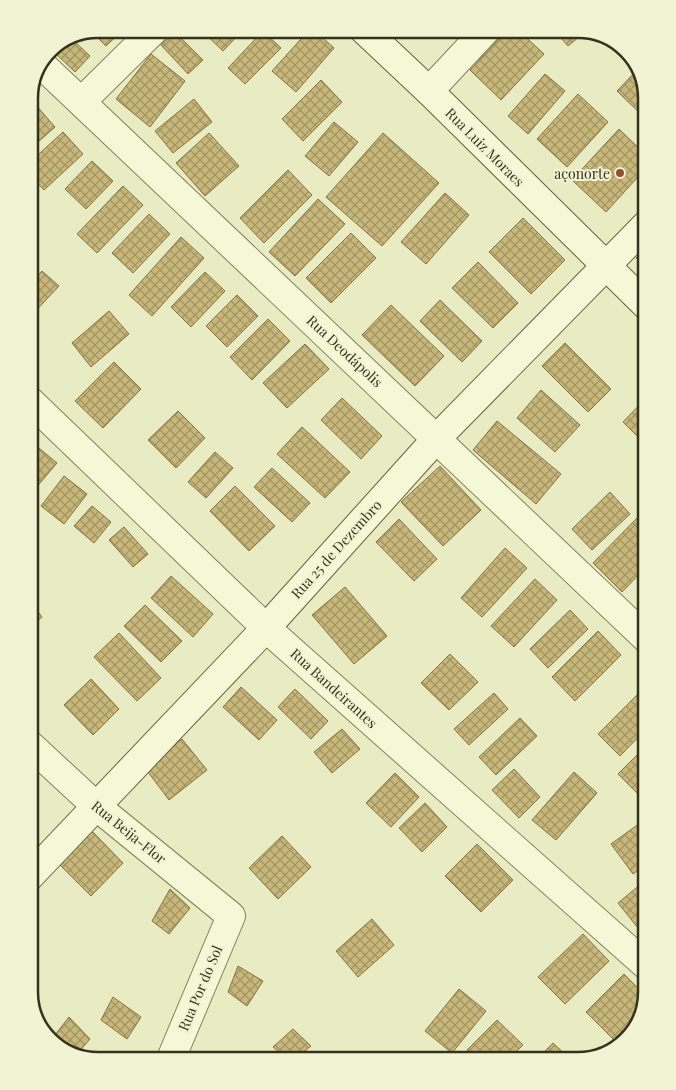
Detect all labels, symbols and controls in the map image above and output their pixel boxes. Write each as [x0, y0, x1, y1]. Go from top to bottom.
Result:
street label: Rua Luiz Moraes [441, 103, 529, 191]
place label: açonorte [554, 164, 610, 183]
marker: açonorte [614, 167, 626, 179]
street label: Rua Deodápolis [303, 311, 387, 391]
street label: Rua 25 de Dezembro [286, 495, 386, 603]
street label: Rua Bandeirantes [286, 644, 382, 732]
street label: Rua Beija-Flor [88, 796, 171, 868]
street label: Rua Por do Sol [173, 942, 227, 1034]

